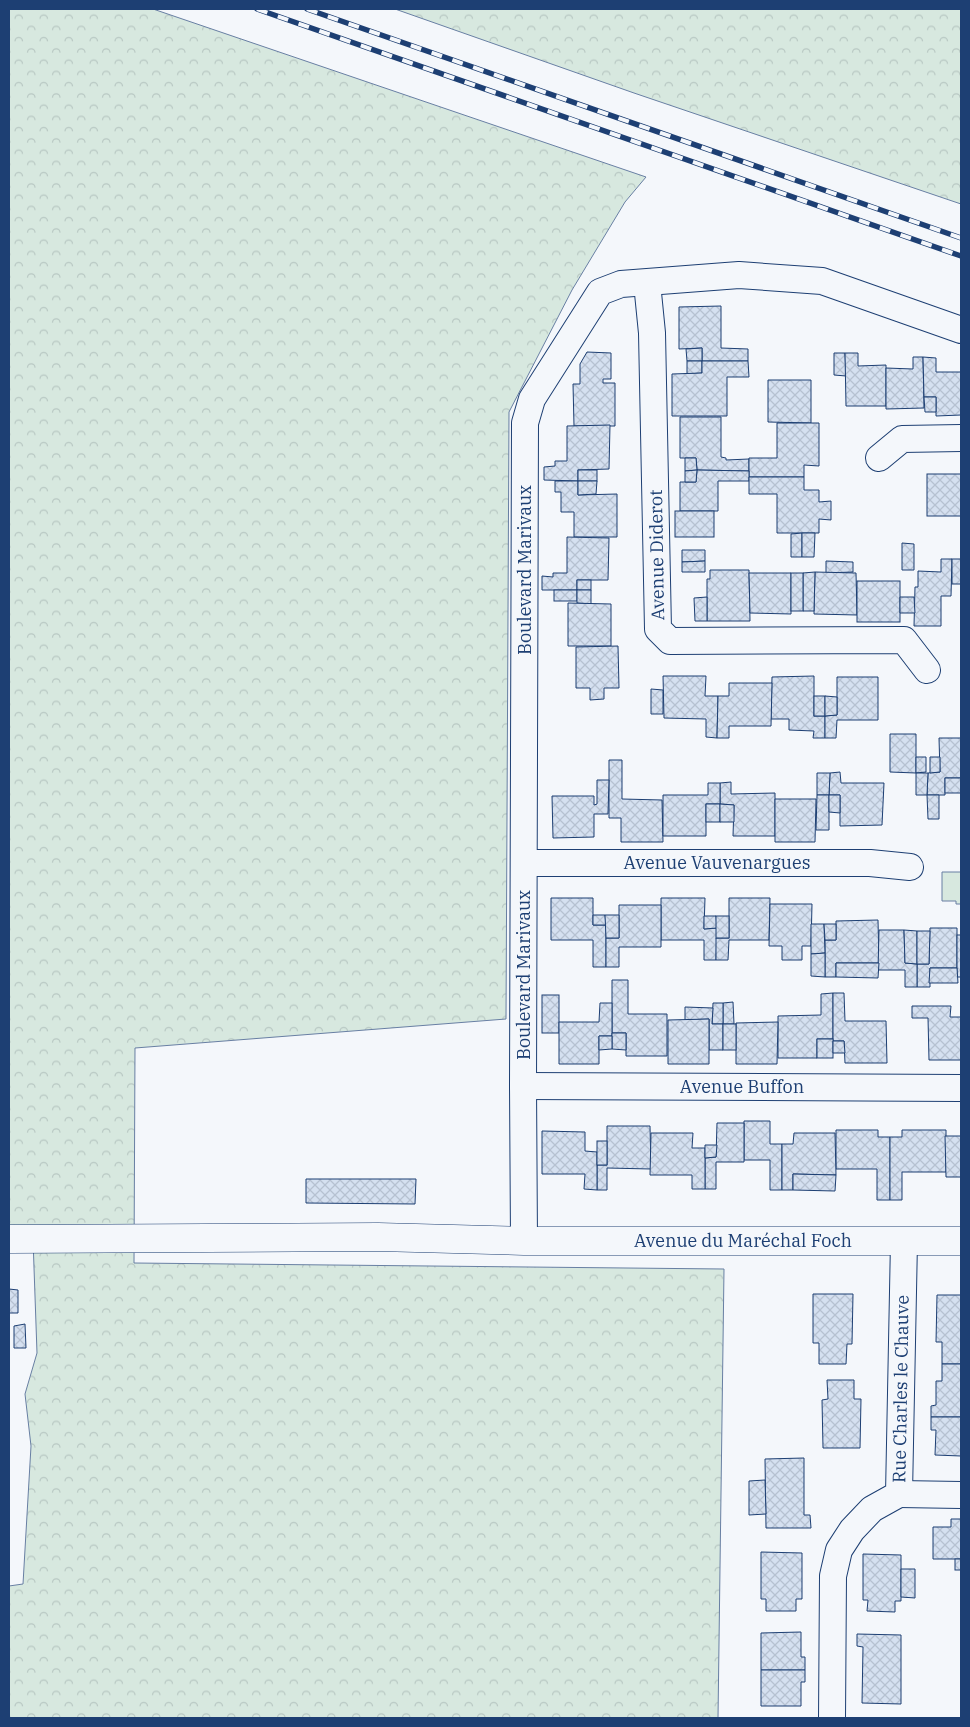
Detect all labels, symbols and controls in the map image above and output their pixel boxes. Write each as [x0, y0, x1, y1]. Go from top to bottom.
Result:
street label: Boulevard Marivaux [513, 485, 536, 655]
street label: Avenue Diderot [644, 489, 669, 621]
street label: Avenue Vauvenargues [624, 851, 810, 874]
street label: Boulevard Marivaux [512, 890, 535, 1060]
street label: Avenue Buffon [680, 1075, 804, 1098]
street label: Avenue du Maréchal Foch [634, 1229, 852, 1252]
street label: Rue Charles le Chauve [887, 1295, 914, 1483]

